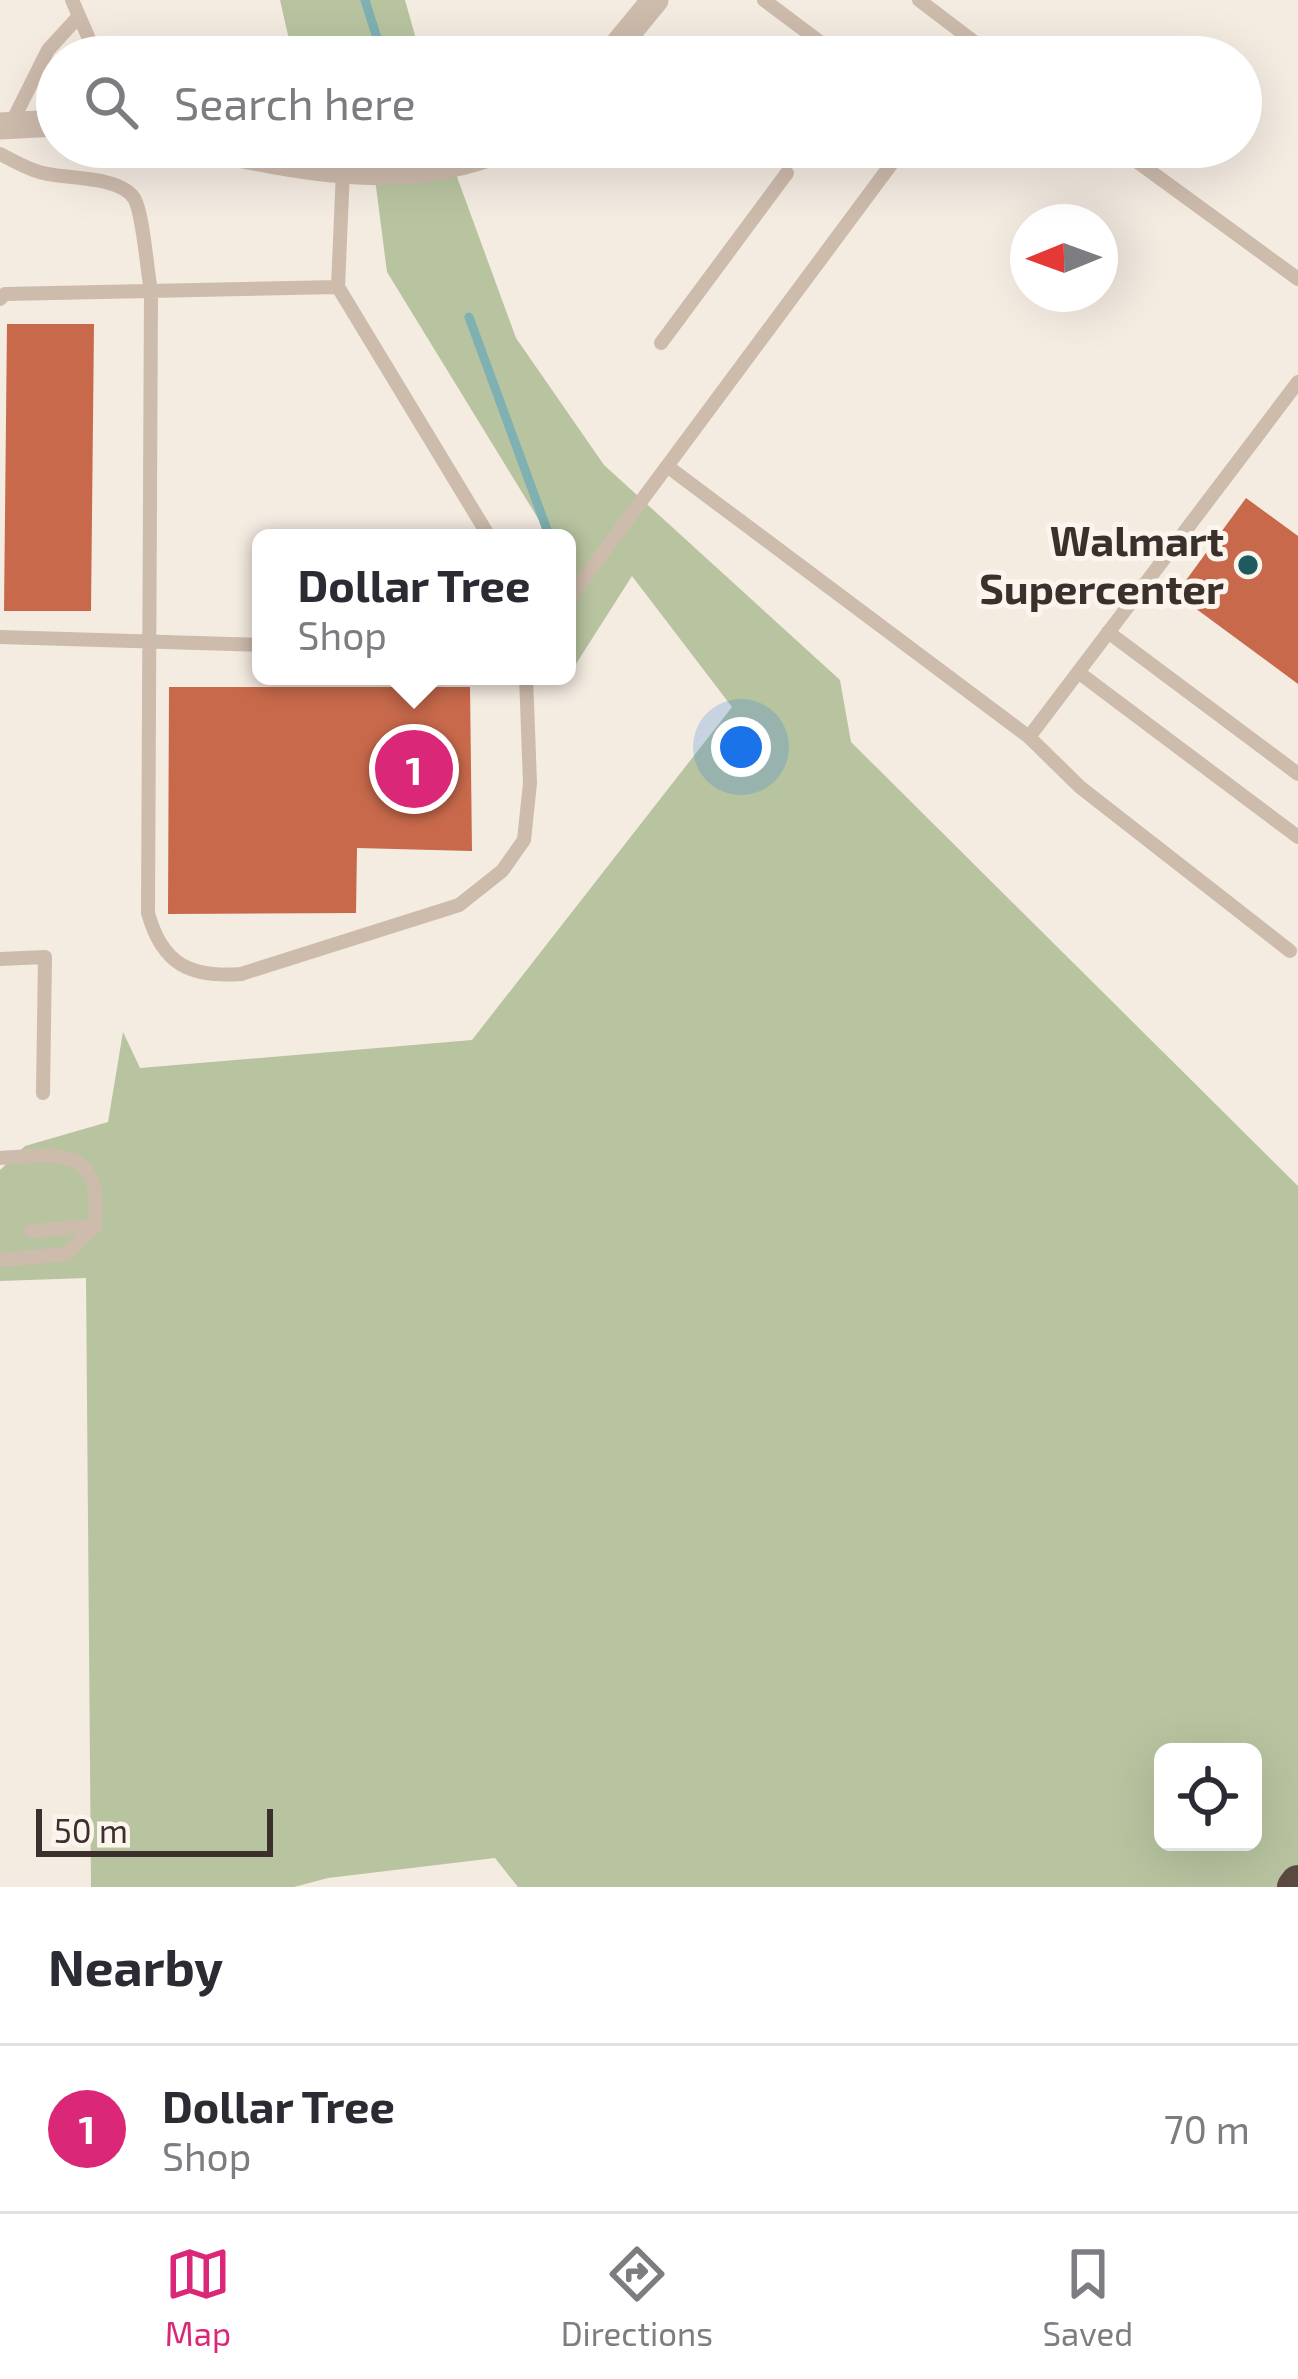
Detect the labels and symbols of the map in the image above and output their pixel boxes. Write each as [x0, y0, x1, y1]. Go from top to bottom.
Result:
north arrow [1010, 204, 1118, 312]
place label: Walmart Supercenter [979, 514, 1224, 612]
marker: Walmart Supercenter [1235, 552, 1261, 578]
your location [711, 717, 771, 777]
pin: 1 [375, 724, 453, 814]
scale bar [36, 1803, 273, 1856]

